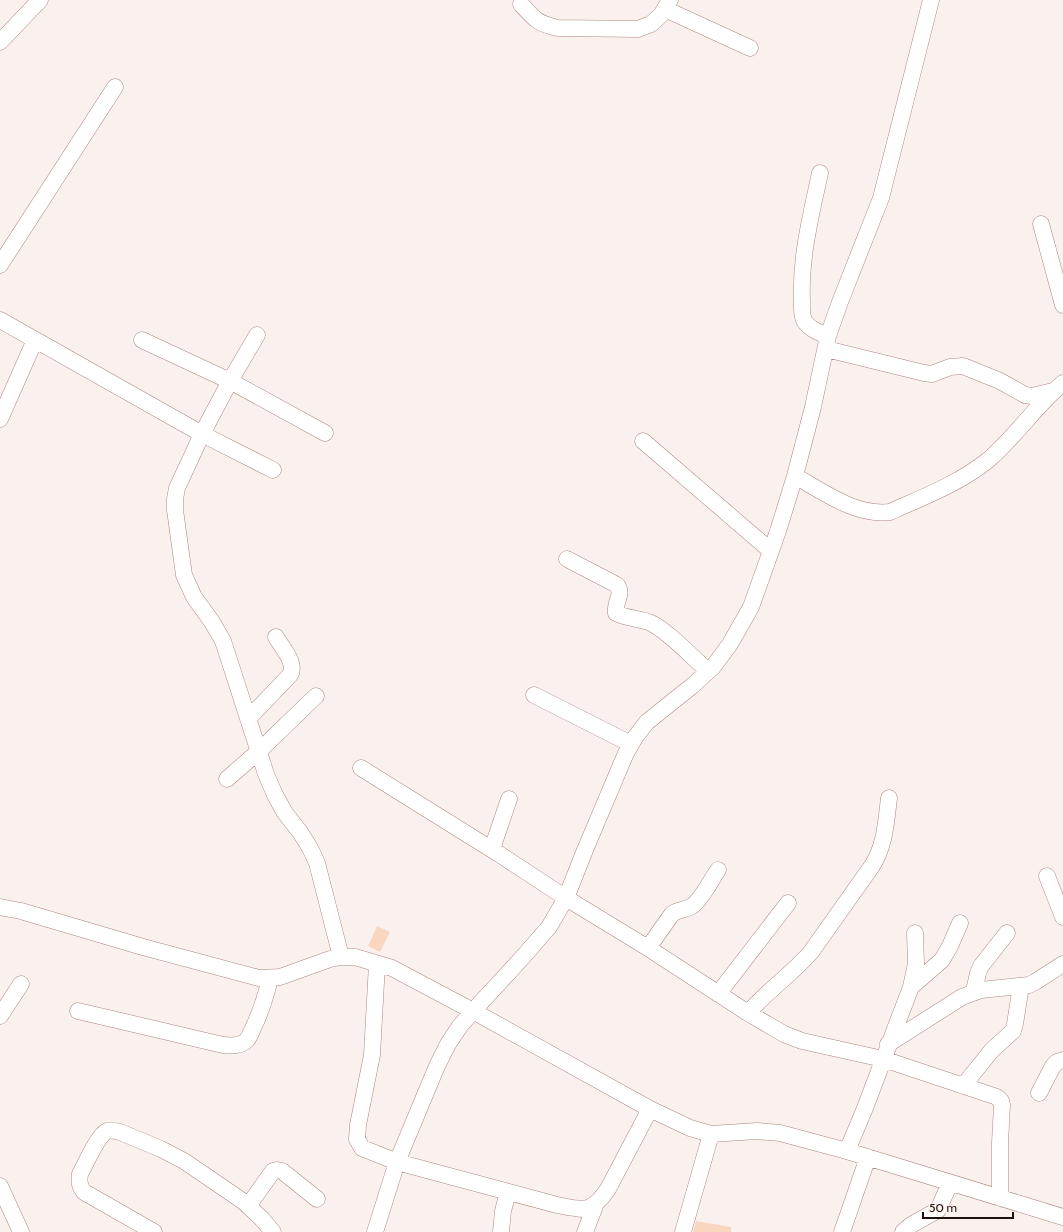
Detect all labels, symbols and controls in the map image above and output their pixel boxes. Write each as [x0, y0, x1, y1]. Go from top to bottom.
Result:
scale bar [923, 1194, 1013, 1220]
text: 50 m [929, 1200, 957, 1215]

